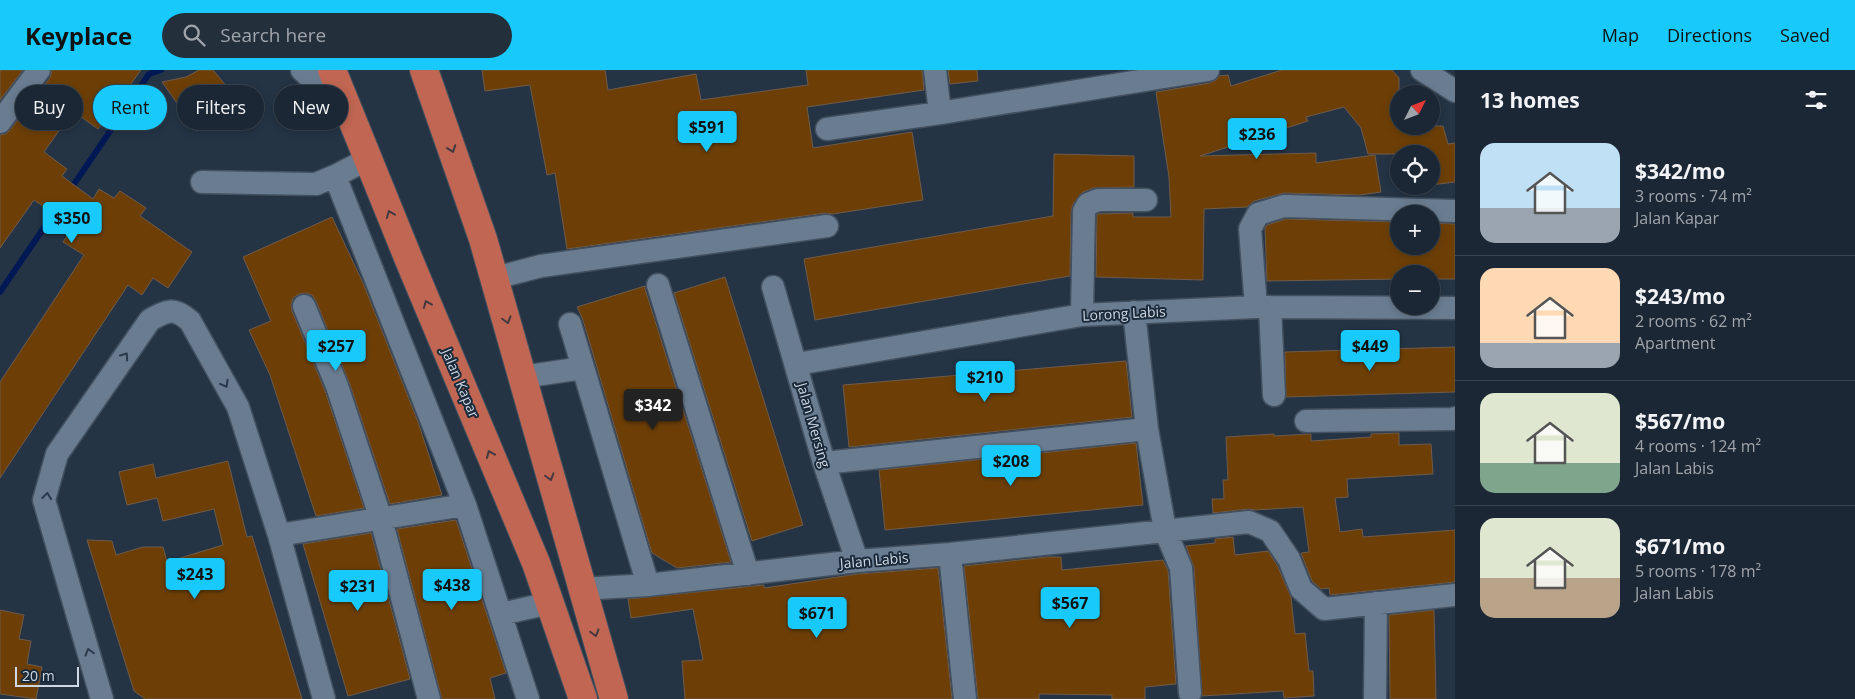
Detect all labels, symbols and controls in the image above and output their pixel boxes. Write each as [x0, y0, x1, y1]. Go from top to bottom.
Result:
search box [162, 13, 512, 58]
text: Keyplace [25, 19, 132, 52]
icon: search [180, 21, 208, 49]
text: Search here [220, 22, 326, 48]
text: Map [1602, 23, 1639, 47]
text: Directions [1667, 23, 1752, 47]
text: Saved [1780, 23, 1830, 47]
chip: Buy [15, 85, 83, 130]
chip: Rent [93, 85, 167, 130]
chip: Filters [177, 85, 264, 130]
chip: New [274, 85, 348, 130]
north arrow [1390, 85, 1440, 135]
map controls [1390, 85, 1440, 315]
text: 13 homes [1480, 86, 1580, 114]
icon: filters [1802, 86, 1830, 114]
pin: $591 [677, 111, 737, 153]
text: $591 [689, 116, 725, 138]
pin: $236 [1227, 118, 1287, 160]
text: $236 [1239, 123, 1275, 145]
one-way arrow [446, 144, 456, 153]
button: locate [1390, 145, 1440, 195]
text: $342/mo [1635, 157, 1725, 185]
icon: home [1520, 163, 1580, 223]
text: 3 rooms · 74 m² [1635, 185, 1752, 207]
pin: $350 [42, 202, 102, 244]
button: + [1390, 205, 1440, 255]
text: $350 [54, 207, 90, 229]
text: Jalan Kapar [1635, 207, 1719, 229]
one-way arrow [386, 211, 396, 219]
button: − [1390, 265, 1440, 315]
text: $243/mo [1635, 282, 1725, 310]
icon: home [1520, 288, 1580, 348]
one-way arrow [423, 300, 434, 309]
street label: Lorong Labis [1082, 301, 1167, 325]
text: 2 rooms · 62 m² [1635, 310, 1752, 332]
one-way arrow [501, 316, 511, 324]
pin: $257 [306, 330, 366, 372]
pin: $449 [1340, 330, 1400, 372]
text: Apartment [1635, 332, 1715, 354]
text: $257 [318, 335, 354, 357]
text: $449 [1352, 335, 1388, 357]
street label: Jalan Kapar [437, 344, 484, 421]
one-way arrow [119, 353, 128, 362]
pin: $210 [955, 360, 1015, 403]
text: $210 [967, 366, 1003, 388]
street label: Jalan Mersing [792, 378, 835, 470]
one-way arrow [219, 379, 229, 388]
pin: $342 [623, 388, 683, 431]
text: $342 [635, 394, 671, 416]
text: $567/mo [1635, 407, 1725, 435]
icon: home [1520, 413, 1580, 473]
text: 4 rooms · 124 m² [1635, 435, 1761, 457]
pin: $208 [981, 444, 1041, 487]
one-way arrow [486, 450, 496, 459]
text: $208 [993, 450, 1029, 472]
text: Jalan Labis [1635, 457, 1714, 479]
one-way arrow [545, 472, 555, 480]
one-way arrow [41, 492, 52, 500]
text: $671/mo [1635, 532, 1725, 560]
icon: home [1520, 538, 1580, 598]
street label: Jalan Labis [837, 548, 909, 573]
pin: $243 [165, 558, 225, 600]
text: 5 rooms · 178 m² [1635, 560, 1761, 582]
text: $243 [177, 563, 213, 585]
pin: $438 [422, 568, 482, 611]
pin: $231 [328, 570, 388, 612]
text: $438 [434, 574, 470, 596]
text: $231 [340, 575, 376, 597]
text: Jalan Labis [1635, 582, 1714, 604]
pin: $567 [1040, 586, 1100, 629]
text: $567 [1052, 592, 1088, 614]
pin: $671 [787, 596, 847, 639]
text: $671 [799, 602, 835, 624]
one-way arrow [589, 628, 599, 637]
one-way arrow [84, 649, 94, 657]
scale bar [15, 664, 79, 687]
text: 20 m [22, 666, 55, 685]

